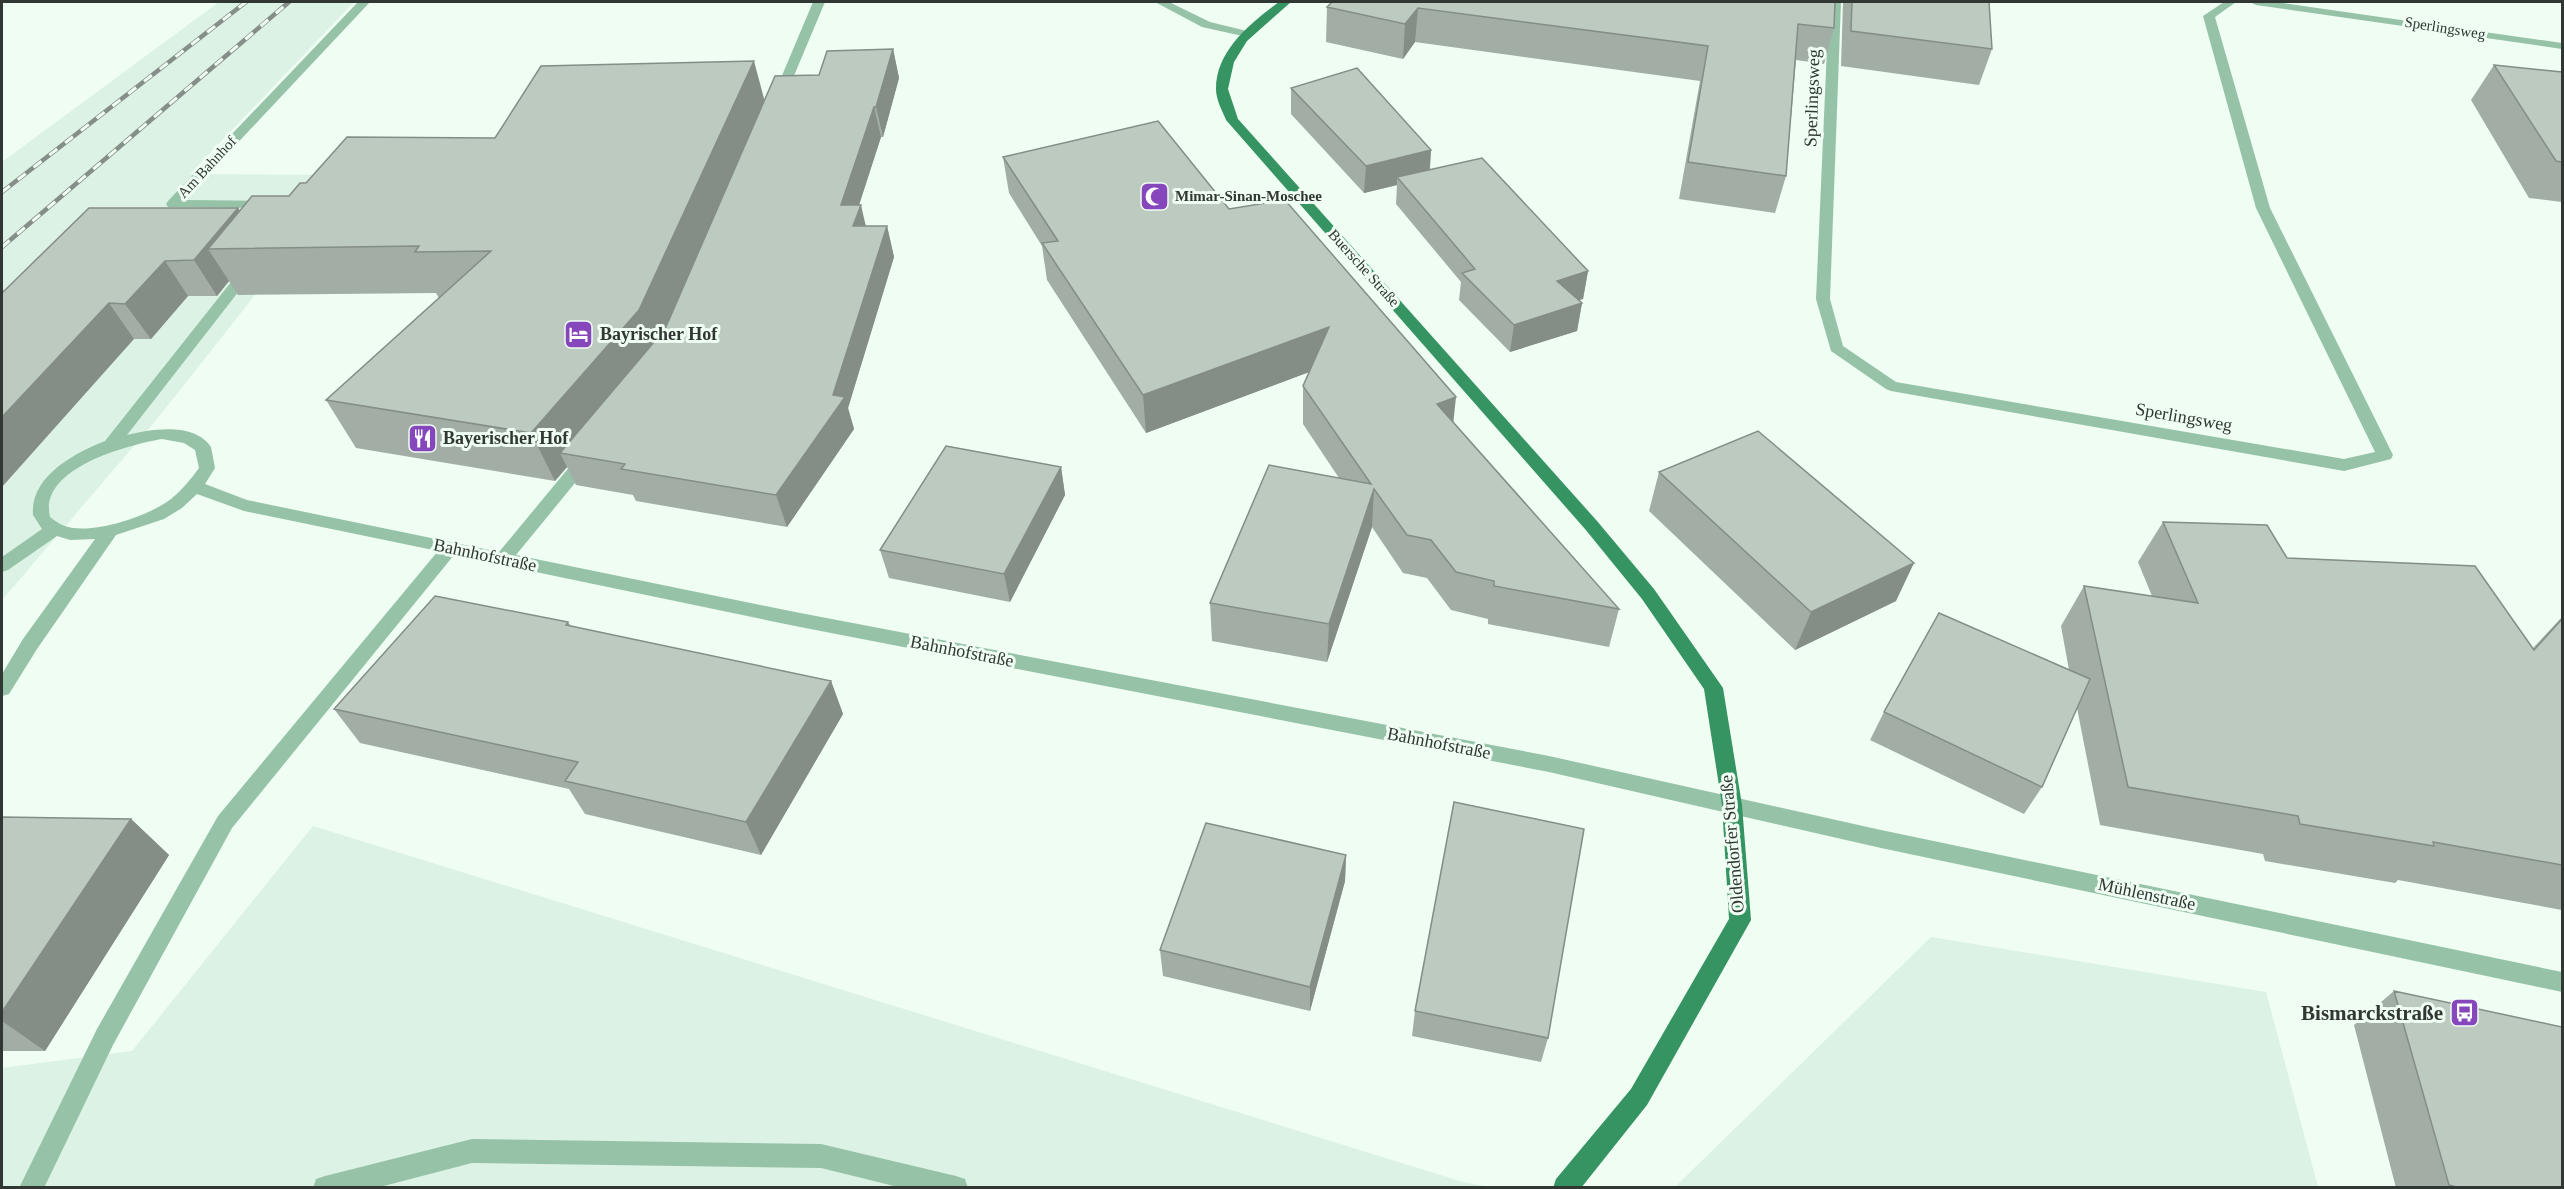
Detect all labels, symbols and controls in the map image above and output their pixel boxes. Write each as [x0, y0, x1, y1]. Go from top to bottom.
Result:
street label: Sperlingsweg [2403, 14, 2487, 42]
street label: Sperlingsweg [1800, 49, 1824, 147]
street label: Am Bahnhof [175, 133, 239, 201]
mosque icon: Mimar-Sinan-Moschee [1138, 180, 1170, 212]
place label: Mimar-Sinan-Moschee [1175, 188, 1322, 204]
street label: Buersche Straße [1325, 226, 1403, 310]
hotel icon: Bayrischer Hof [563, 318, 595, 350]
place label: Bayrischer Hof [600, 324, 718, 344]
street label: Sperlingsweg [2134, 399, 2234, 435]
restaurant icon: Bayerischer Hof [406, 422, 438, 454]
place label: Bayerischer Hof [443, 428, 569, 448]
street label: Bahnhofstraße [432, 534, 538, 576]
street label: Bahnhofstraße [909, 631, 1015, 671]
street label: Bahnhofstraße [1386, 723, 1492, 763]
street label: Oldendorfer Straße [1716, 774, 1748, 914]
street label: Mühlenstraße [2097, 874, 2197, 914]
bus stop icon: Bismarckstraße [2448, 997, 2480, 1029]
place label: Bismarckstraße [2301, 1001, 2443, 1025]

